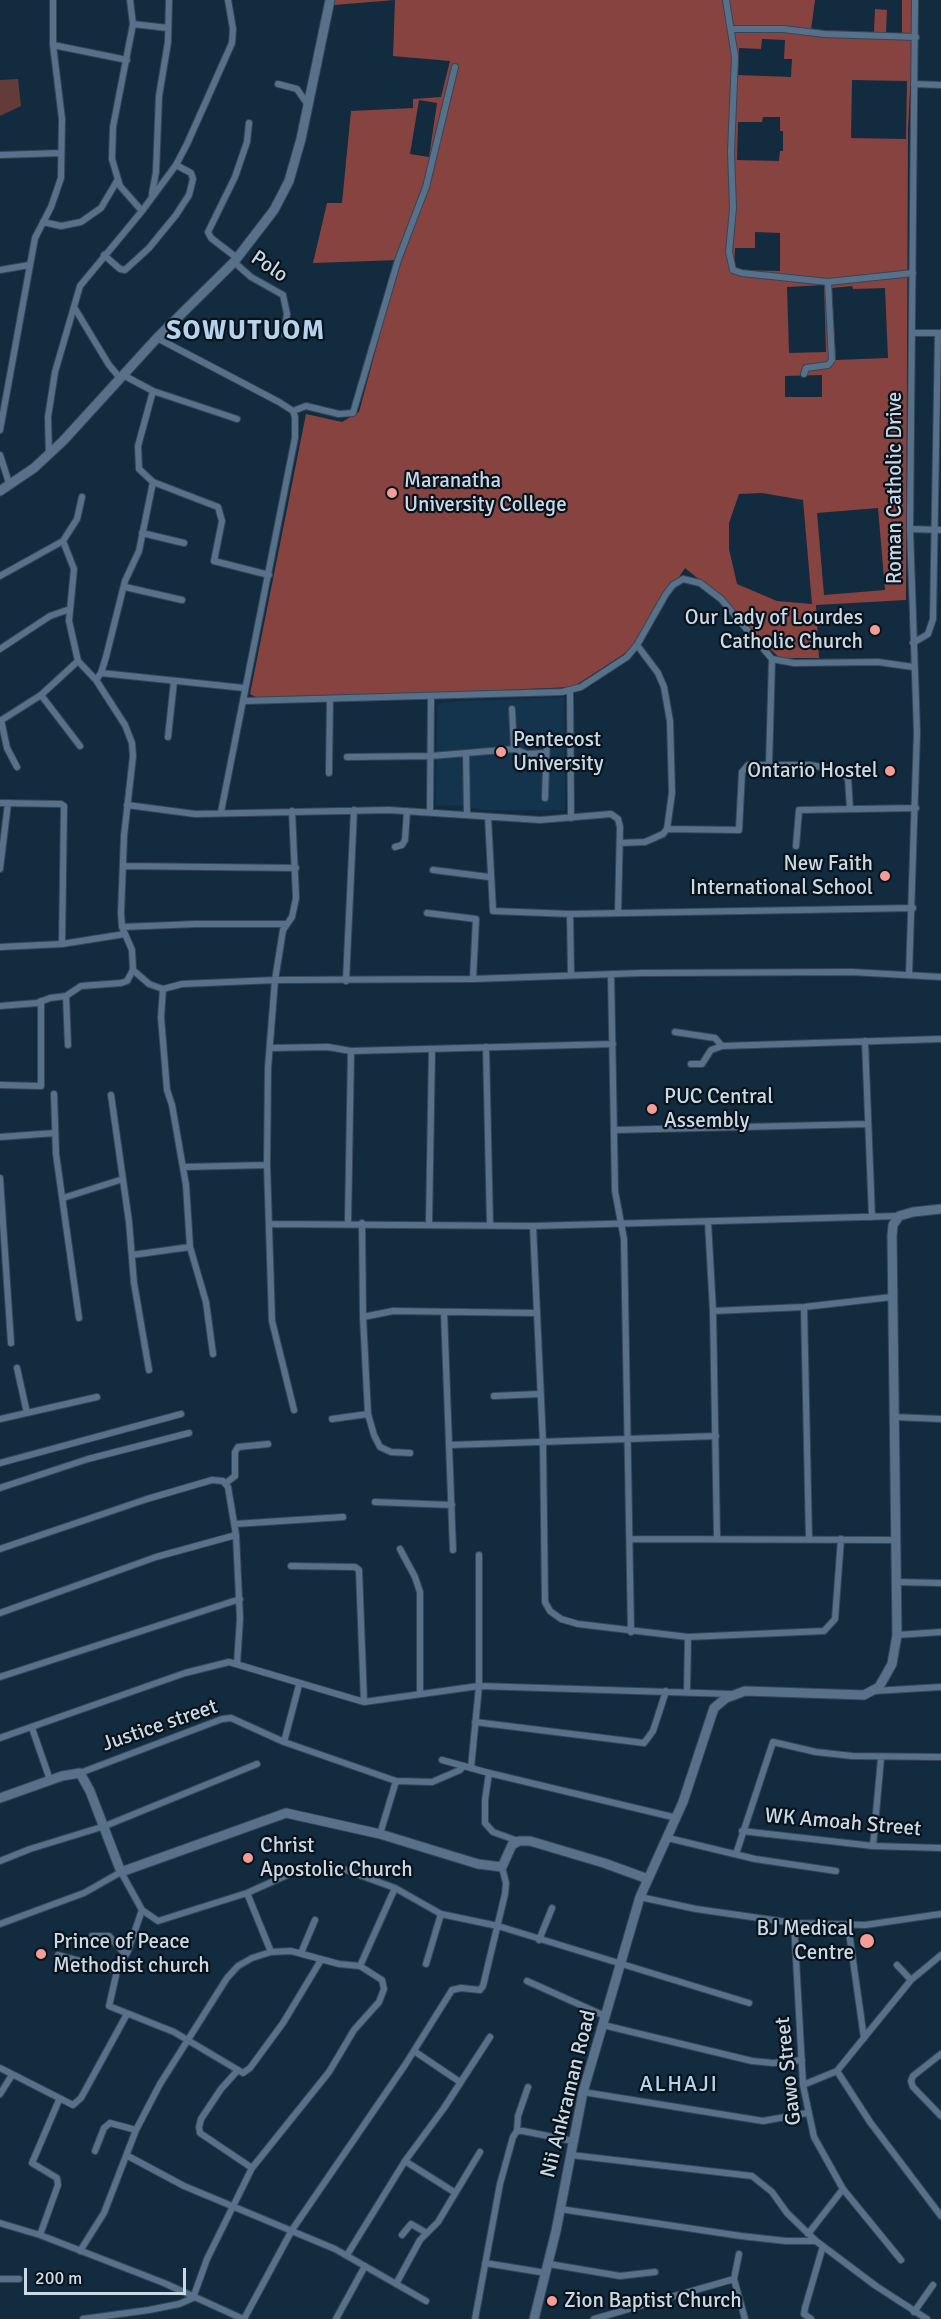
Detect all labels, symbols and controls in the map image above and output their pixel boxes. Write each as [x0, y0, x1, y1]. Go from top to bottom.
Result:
street label: Polo [246, 246, 292, 288]
district label: SOWUTUOM [166, 316, 326, 348]
street label: Roman Catholic Drive [882, 392, 908, 584]
place label: Maranatha University College [404, 468, 567, 518]
marker: Maranatha University College [385, 486, 399, 500]
place label: Our Lady of Lourdes Catholic Church [685, 605, 863, 655]
marker: Our Lady of Lourdes Catholic Church [868, 623, 882, 637]
place label: Pentecost University [513, 727, 604, 777]
marker: Pentecost University [494, 745, 508, 759]
place label: Ontario Hostel [747, 758, 878, 784]
marker: Ontario Hostel [883, 764, 897, 778]
place label: New Faith International School [690, 851, 873, 901]
marker: New Faith International School [878, 869, 892, 883]
place label: PUC Central Assembly [664, 1084, 773, 1134]
marker: PUC Central Assembly [645, 1102, 659, 1116]
street label: Justice street [99, 1694, 221, 1758]
street label: WK Amoah Street [764, 1804, 922, 1842]
place label: Christ Apostolic Church [260, 1833, 413, 1883]
marker: Christ Apostolic Church [241, 1851, 255, 1865]
place label: BJ Medical Centre [756, 1916, 854, 1966]
place label: Prince of Peace Methodist church [53, 1929, 210, 1979]
marker: BJ Medical Centre [858, 1932, 876, 1950]
marker: Prince of Peace Methodist church [34, 1947, 48, 1961]
street label: Nii Ankraman Road [536, 2008, 602, 2180]
street label: Gawo Street [771, 2015, 807, 2127]
district label: ALHAJI [640, 2072, 718, 2098]
scale bar [27, 2256, 189, 2294]
text: 200 m [35, 2267, 82, 2289]
place label: Zion Baptist Church [564, 2288, 742, 2314]
marker: Zion Baptist Church [545, 2294, 559, 2308]

